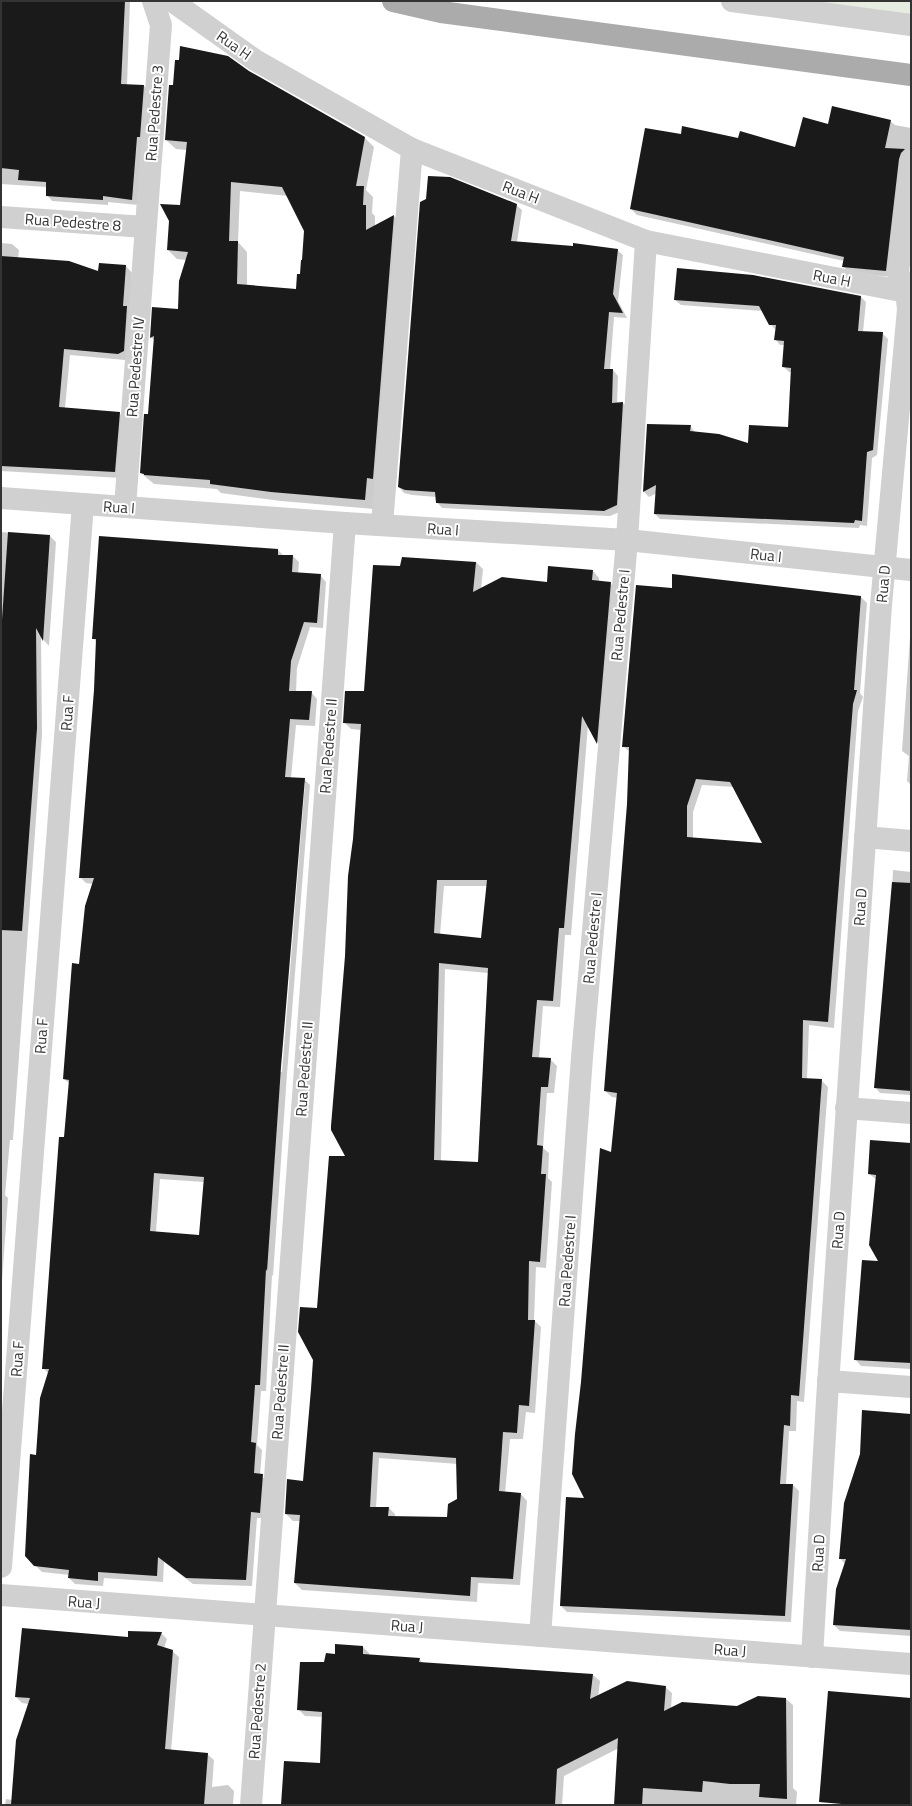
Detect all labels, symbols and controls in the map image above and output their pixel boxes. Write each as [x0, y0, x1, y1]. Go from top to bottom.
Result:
street label: Rua H [212, 25, 256, 65]
street label: Rua Pedestre 3 [139, 64, 169, 162]
street label: Rua H [499, 174, 543, 210]
street label: Rua Pedestre 8 [24, 207, 122, 237]
street label: Rua H [811, 263, 853, 293]
street label: Rua Pedestre IV [120, 316, 150, 418]
street label: Rua I [102, 494, 136, 520]
street label: Rua I [426, 516, 460, 542]
street label: Rua I [749, 542, 783, 568]
street label: Rua D [870, 564, 896, 604]
street label: Rua Pedestre I [605, 568, 635, 662]
street label: Rua F [54, 694, 80, 732]
street label: Rua Pedestre II [313, 698, 343, 794]
street label: Rua D [847, 887, 873, 927]
street label: Rua Pedestre I [577, 891, 607, 985]
street label: Rua F [28, 1017, 54, 1055]
street label: Rua Pedestre II [289, 1021, 319, 1117]
street label: Rua D [825, 1210, 851, 1250]
street label: Rua Pedestre I [552, 1214, 582, 1308]
street label: Rua F [4, 1340, 30, 1378]
street label: Rua Pedestre II [265, 1344, 295, 1440]
street label: Rua D [806, 1534, 830, 1572]
street label: Rua J [67, 1589, 101, 1615]
street label: Rua J [390, 1613, 424, 1639]
street label: Rua J [713, 1637, 747, 1663]
street label: Rua Pedestre 2 [242, 1662, 272, 1760]

